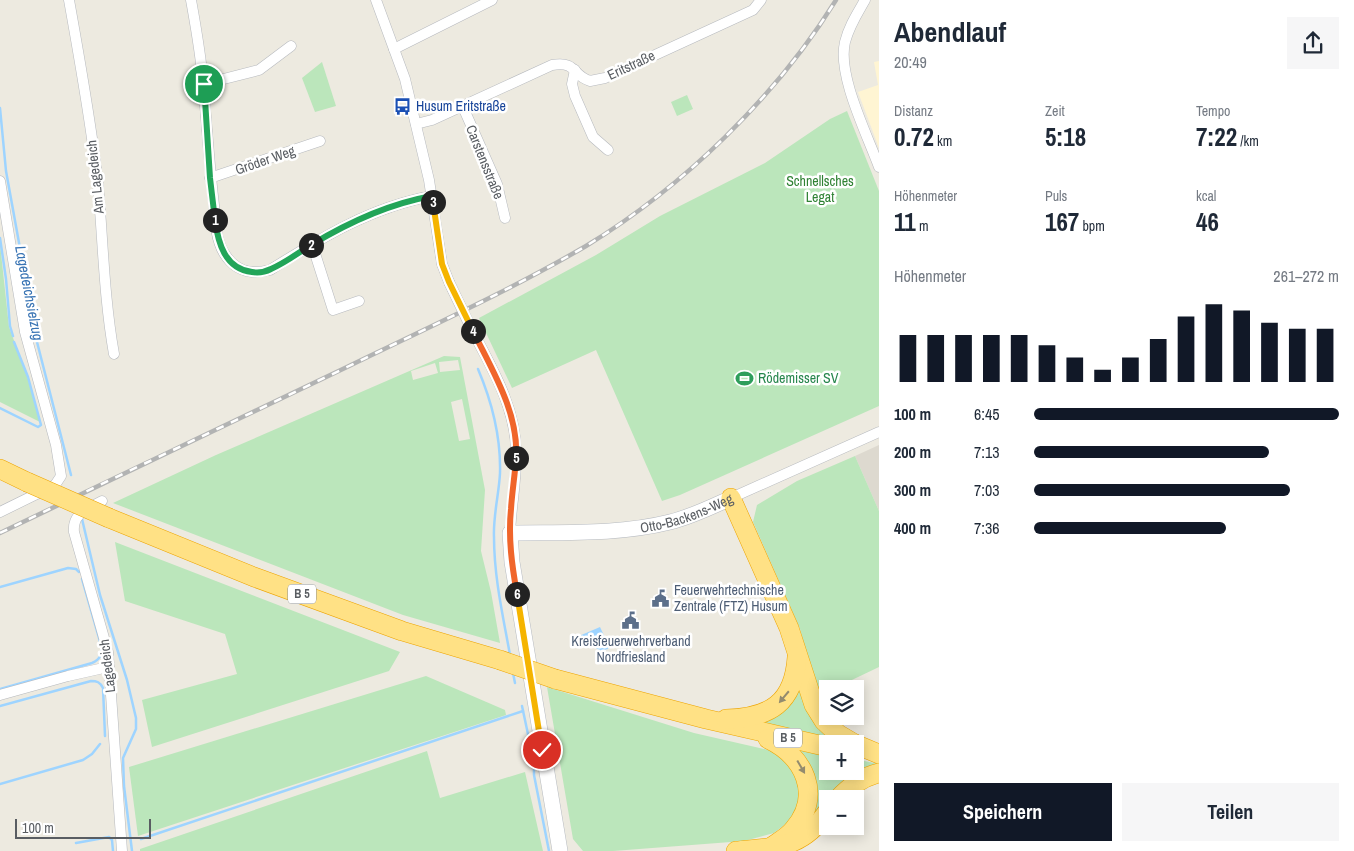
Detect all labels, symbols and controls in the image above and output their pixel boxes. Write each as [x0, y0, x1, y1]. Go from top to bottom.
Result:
text: Abendlauf [894, 13, 1006, 51]
button: share [1287, 17, 1339, 69]
street label: Eritstraße [604, 46, 658, 84]
text: 20:49 [894, 51, 927, 73]
pin [183, 63, 225, 105]
icon: arrive [190, 70, 218, 98]
bus stop icon: Husum Eritstraße [392, 96, 412, 116]
place label: Husum Eritstraße [416, 97, 506, 115]
text: Distanz [894, 102, 933, 120]
text: Zeit [1045, 102, 1065, 120]
text: Tempo [1196, 102, 1230, 120]
text: 0.72 [894, 120, 934, 154]
text: 5:18 [1045, 120, 1086, 154]
text: 7:22 [1196, 120, 1237, 154]
street label: Carstensstraße [462, 122, 508, 202]
text: km [934, 132, 952, 150]
text: /km [1237, 132, 1259, 150]
street label: Am Lagedeich [82, 139, 108, 216]
street label: Gröder Weg [233, 141, 298, 179]
park label: Schnellsches Legat [786, 172, 854, 206]
text: Höhenmeter [894, 187, 957, 205]
text: Puls [1045, 187, 1067, 205]
text: kcal [1196, 187, 1216, 205]
pin: 3 [420, 190, 446, 214]
text: 3 [430, 193, 437, 211]
text: 11 [894, 205, 916, 239]
text: 167 [1045, 205, 1079, 239]
text: 46 [1196, 205, 1219, 239]
pin: 1 [202, 208, 228, 232]
text: 1 [212, 211, 219, 229]
text: m [916, 217, 928, 235]
text: bpm [1079, 217, 1105, 235]
pin: 2 [298, 232, 324, 258]
text: 2 [308, 236, 315, 254]
water label: Lagedeichsielzug [10, 244, 49, 342]
text: Höhenmeter [894, 265, 966, 287]
text: 261–272 m [1273, 265, 1339, 287]
pin: 4 [460, 318, 486, 344]
text: 4 [470, 322, 477, 340]
sports icon: Rödemisser SV [734, 368, 754, 388]
place label: Rödemisser SV [758, 369, 839, 387]
text: 100 m [894, 403, 931, 425]
text: 6:45 [974, 403, 1000, 425]
text: 200 m [894, 441, 931, 463]
text: 7:13 [974, 441, 1000, 463]
pin: 5 [504, 446, 528, 470]
text: 5 [513, 449, 520, 467]
text: 300 m [894, 479, 931, 501]
text: 7:03 [974, 479, 1000, 501]
street label: Otto-Backens-Weg [639, 489, 736, 537]
text: 400 m [894, 517, 931, 539]
text: 7:36 [974, 517, 1000, 539]
place label: Feuerwehrtechnische Zentrale (FTZ) Husum [674, 581, 788, 615]
pin: 6 [504, 582, 530, 606]
road number: B 5 [288, 584, 316, 604]
text: 6 [514, 585, 521, 603]
public building icon: Feuerwehrtechnische Zentrale (FTZ) Husum [650, 588, 670, 608]
public building icon: Kreisfeuerwehrverband Nordfriesland [621, 611, 641, 631]
place label: Kreisfeuerwehrverband Nordfriesland [571, 632, 691, 666]
street label: Lagedeich [95, 638, 119, 694]
map controls [819, 680, 864, 835]
button: layers [819, 680, 864, 725]
one-way arrow [779, 690, 790, 703]
road number: B 5 [774, 728, 802, 748]
pin [521, 729, 563, 771]
button: + [819, 735, 864, 780]
icon: check [528, 736, 556, 764]
one-way arrow [796, 761, 805, 774]
button: Speichern [894, 783, 1112, 841]
button: Teilen [1122, 783, 1339, 841]
button: − [819, 790, 864, 835]
scale bar [15, 816, 151, 839]
text: 100 m [22, 819, 54, 837]

